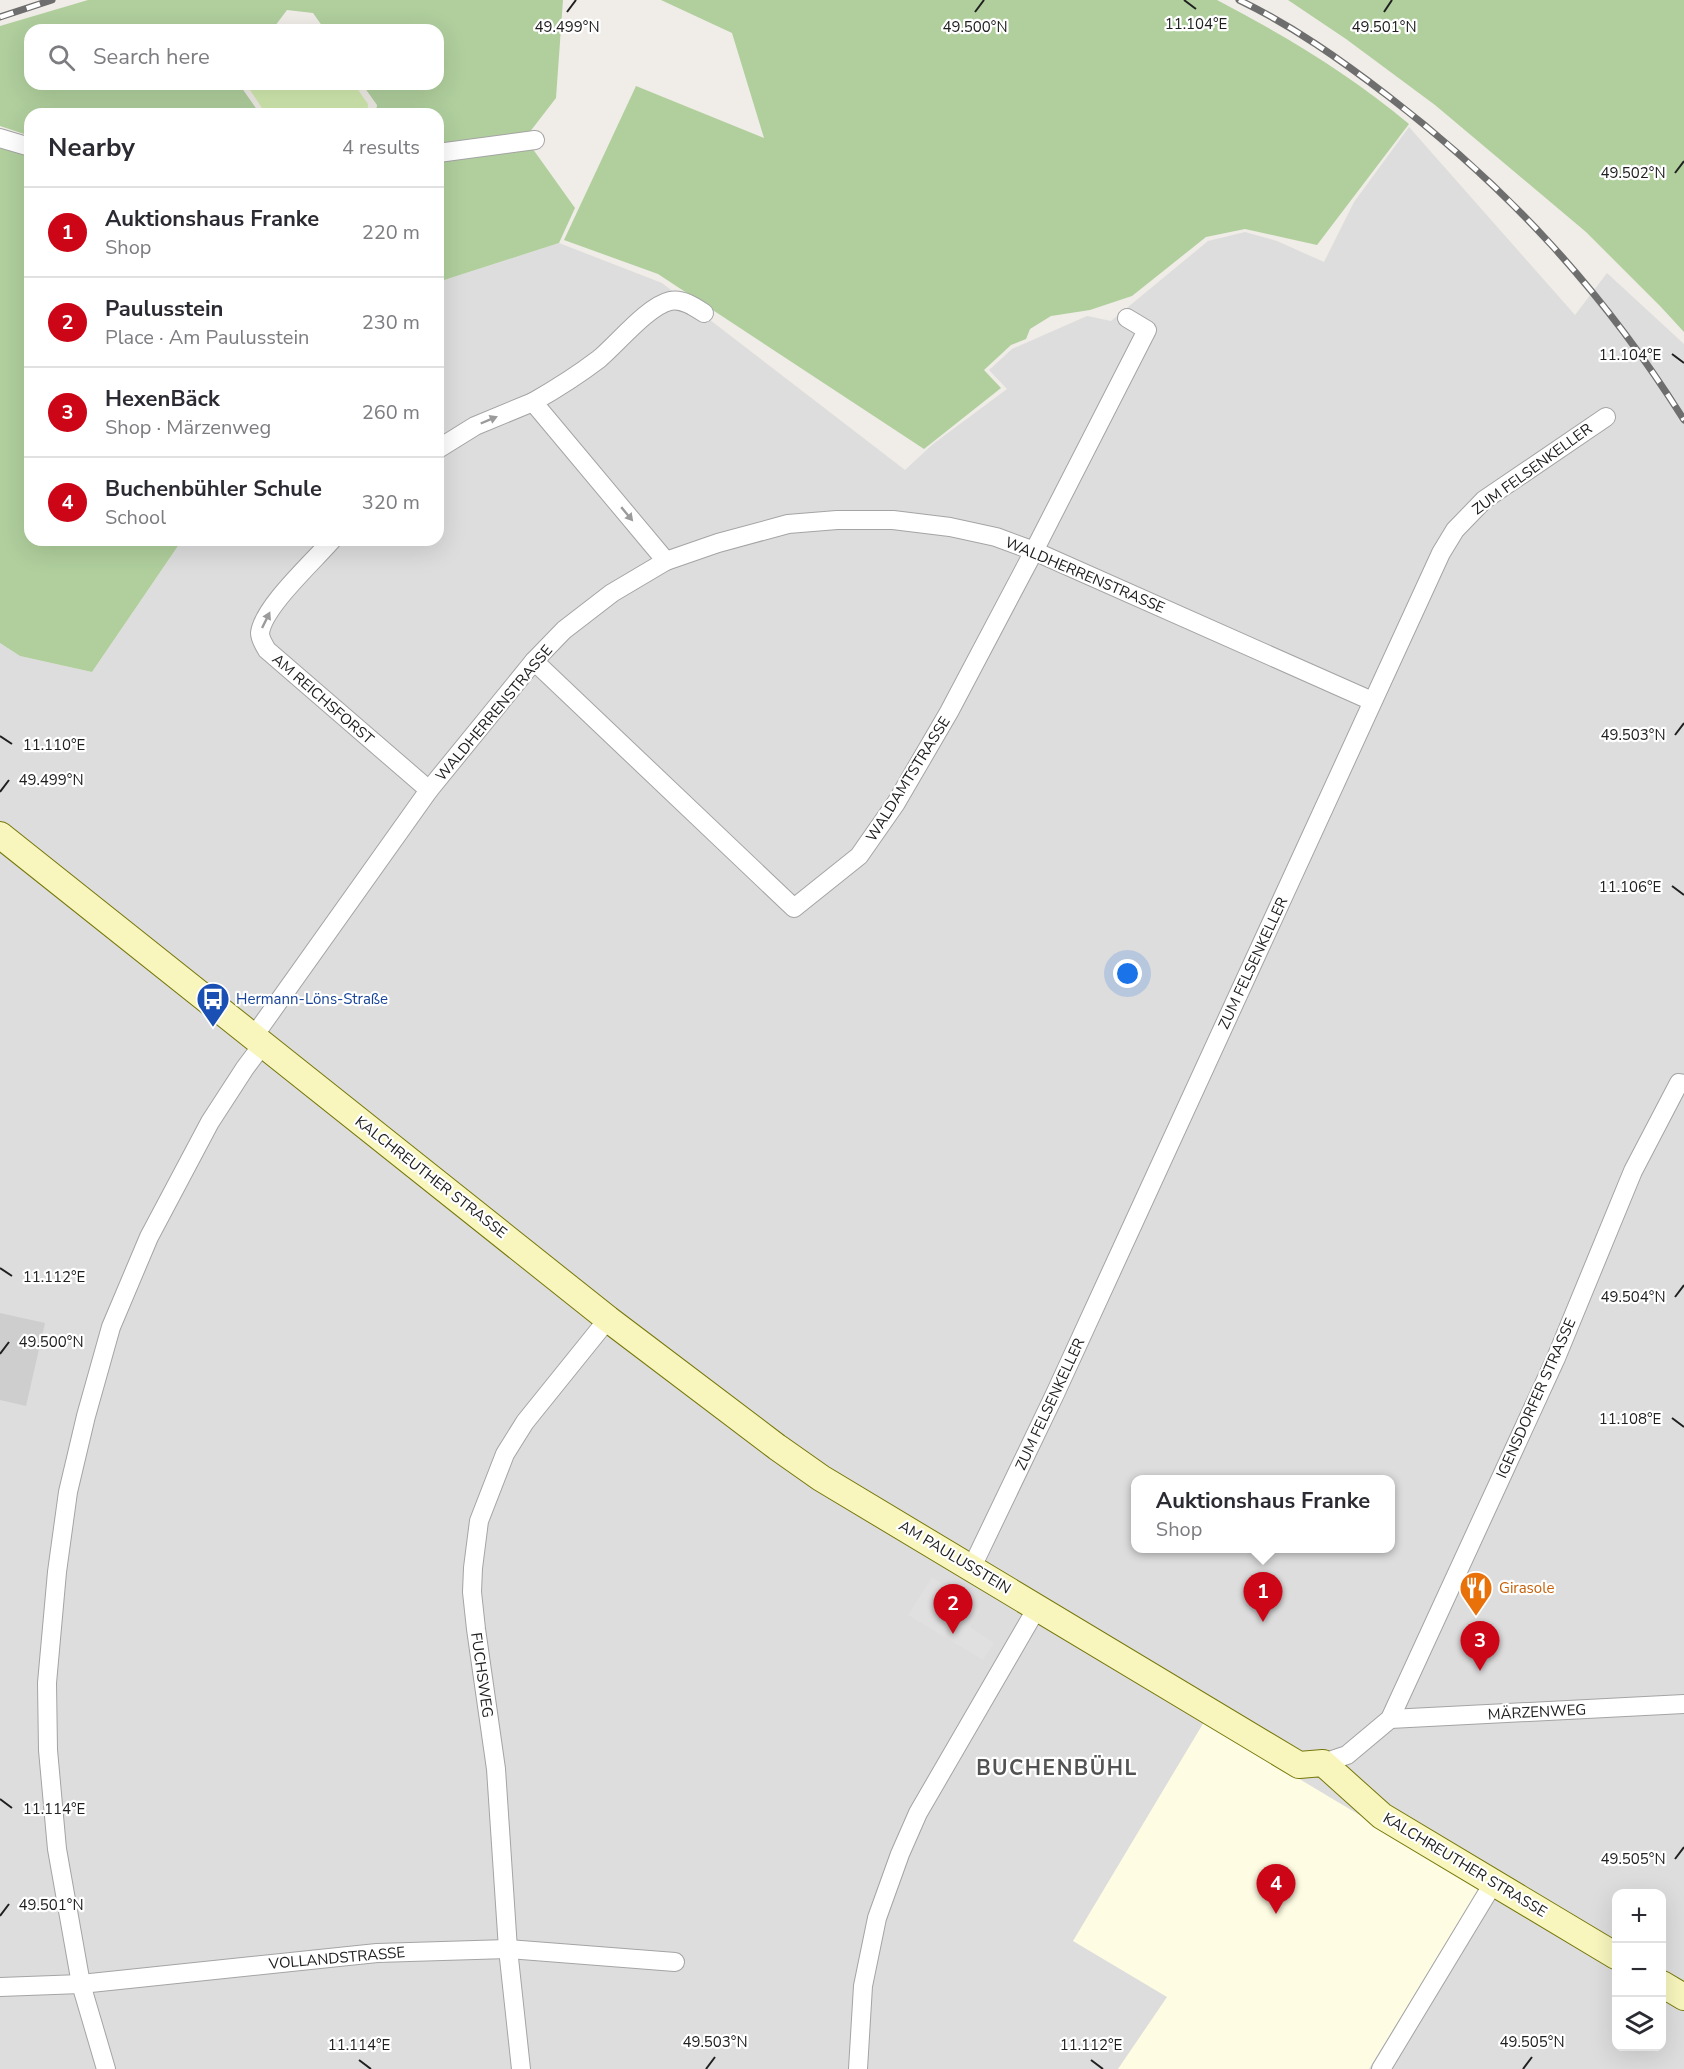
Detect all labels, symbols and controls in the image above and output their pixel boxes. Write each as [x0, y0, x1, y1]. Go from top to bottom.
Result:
text: 11.104°E [1165, 14, 1227, 34]
text: 49.499°N [534, 17, 600, 37]
text: 49.500°N [942, 17, 1008, 37]
text: 49.501°N [1351, 17, 1417, 37]
search box [24, 24, 444, 90]
icon: search [45, 41, 78, 74]
text: Search here [93, 42, 210, 72]
text: Nearby [48, 130, 135, 165]
text: 4 results [342, 134, 420, 161]
text: 49.502°N [1600, 163, 1666, 183]
text: Auktionshaus Franke [105, 204, 319, 234]
text: 1 [62, 219, 74, 246]
text: 220 m [362, 219, 420, 246]
text: Shop [105, 234, 151, 261]
text: Paulusstein [105, 294, 223, 324]
text: 2 [62, 309, 74, 336]
text: 230 m [362, 309, 420, 336]
text: Place · Am Paulusstein [105, 324, 309, 351]
text: 11.104°E [1599, 345, 1661, 365]
text: HexenBäck [105, 384, 220, 414]
text: 3 [62, 399, 74, 426]
text: 260 m [362, 399, 420, 426]
text: Shop · Märzenweg [105, 414, 271, 441]
one-way arrow [480, 415, 498, 425]
street label: ZUM FELSENKELLER [1468, 419, 1596, 519]
text: Buchenbühler Schule [105, 474, 322, 504]
text: 4 [62, 489, 74, 516]
text: 320 m [362, 489, 420, 516]
text: School [105, 504, 166, 531]
one-way arrow [620, 506, 633, 521]
street label: WALDHERRENSTRASSE [1002, 532, 1168, 618]
one-way arrow [260, 611, 270, 629]
street label: WALDHERRENSTRASSE [431, 641, 557, 785]
street label: AM REICHSFORST [268, 649, 378, 749]
street label: WALDAMTSTRASSE [861, 713, 955, 845]
text: 49.503°N [1600, 725, 1666, 745]
text: 11.110°E [23, 735, 85, 755]
text: 49.499°N [18, 770, 84, 790]
text: 11.106°E [1599, 877, 1661, 897]
street label: ZUM FELSENKELLER [1214, 894, 1292, 1032]
your location [1113, 959, 1142, 988]
bus stop icon: Hermann-Löns-Straße [195, 981, 231, 1028]
place label: Hermann-Löns-Straße [236, 989, 388, 1009]
street label: KALCHREUTHER STRASSE [351, 1111, 511, 1243]
text: 11.112°E [23, 1267, 85, 1287]
text: 49.504°N [1600, 1287, 1666, 1307]
street label: IGENSDORFER STRASSE [1492, 1315, 1580, 1481]
text: 49.500°N [18, 1332, 84, 1352]
street label: ZUM FELSENKELLER [1011, 1335, 1089, 1473]
text: 11.108°E [1599, 1409, 1661, 1429]
popup [1131, 1475, 1395, 1553]
text: Auktionshaus Franke [1156, 1486, 1370, 1516]
street label: AM PAULUSSTEIN [895, 1516, 1015, 1598]
text: Shop [1156, 1516, 1202, 1543]
restaurant icon: Girasole [1458, 1570, 1494, 1617]
pin: 1 [1244, 1572, 1282, 1622]
place label: Girasole [1499, 1578, 1555, 1598]
pin: 2 [934, 1584, 972, 1634]
pin: 3 [1460, 1622, 1500, 1671]
street label: FUCHSWEG [466, 1631, 498, 1719]
street label: MÄRZENWEG [1487, 1699, 1587, 1725]
district label: BUCHENBÜHL [976, 1754, 1138, 1782]
text: 11.114°E [23, 1799, 85, 1819]
street label: KALCHREUTHER STRASSE [1379, 1808, 1551, 1922]
text: 49.505°N [1600, 1849, 1666, 1869]
pin: 4 [1256, 1864, 1296, 1914]
map controls [1612, 1889, 1666, 2051]
button: + [1612, 1889, 1666, 1943]
text: 49.501°N [18, 1895, 84, 1915]
street label: VOLLANDSTRASSE [267, 1942, 406, 1974]
button: − [1612, 1943, 1666, 1997]
button: layers [1612, 1997, 1666, 2051]
text: 49.503°N [682, 2032, 748, 2052]
text: 49.505°N [1499, 2032, 1565, 2052]
text: 11.114°E [328, 2035, 390, 2055]
text: 11.112°E [1060, 2035, 1122, 2055]

